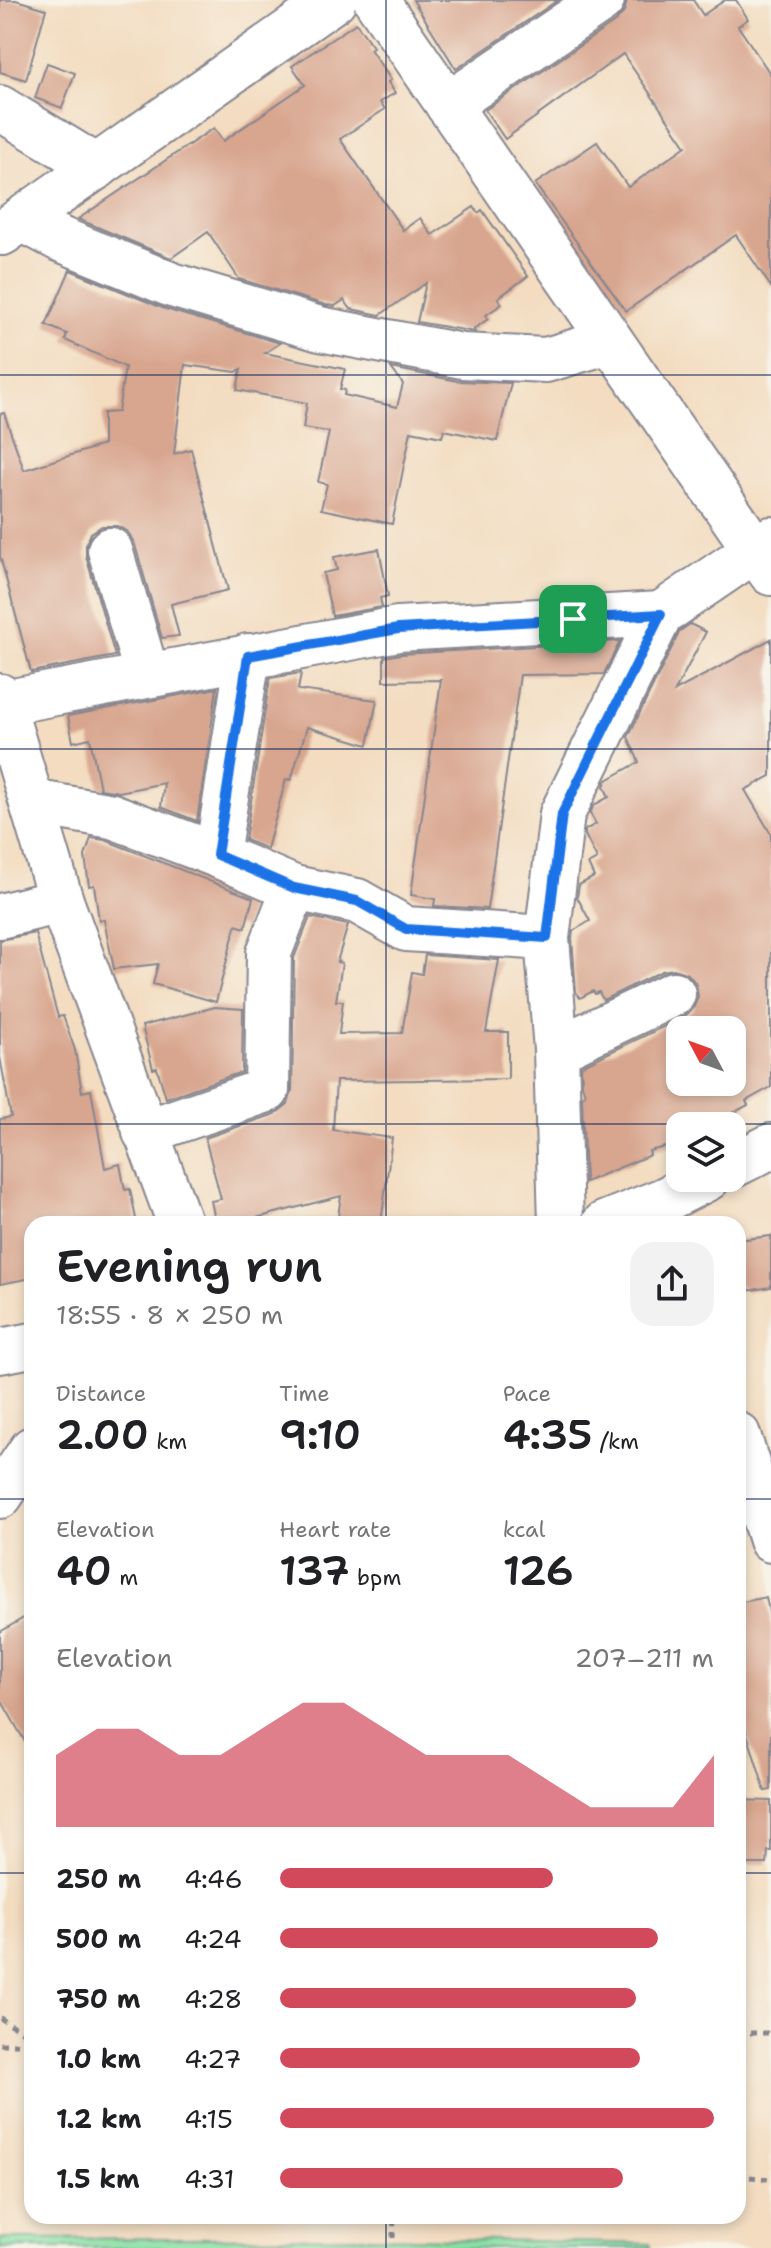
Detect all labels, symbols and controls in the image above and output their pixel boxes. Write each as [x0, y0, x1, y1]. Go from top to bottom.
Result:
pin [539, 585, 607, 653]
icon: arrive [551, 597, 595, 641]
north arrow [666, 1016, 746, 1096]
map controls [666, 1016, 746, 1192]
button: layers [666, 1112, 746, 1192]
text: Evening run [56, 1237, 323, 1296]
button: share [630, 1242, 714, 1326]
text: 18:55 · 8 × 250 m [56, 1297, 283, 1332]
text: Distance [56, 1379, 146, 1408]
text: Time [279, 1379, 330, 1408]
text: Pace [503, 1379, 551, 1408]
text: 2.00 [56, 1408, 149, 1462]
text: 9:10 [279, 1408, 361, 1462]
text: 4:35 [503, 1408, 592, 1462]
text: km [149, 1427, 187, 1456]
text: /km [592, 1427, 639, 1456]
text: Elevation [56, 1515, 154, 1544]
text: Heart rate [279, 1515, 391, 1544]
text: kcal [503, 1515, 545, 1544]
text: 40 [56, 1544, 112, 1598]
text: 137 [279, 1544, 350, 1598]
text: 126 [503, 1544, 574, 1598]
text: m [112, 1563, 138, 1592]
text: bpm [350, 1563, 401, 1592]
text: Elevation [56, 1640, 172, 1675]
text: 207–211 m [574, 1640, 714, 1675]
text: 250 m [56, 1861, 141, 1896]
text: 4:46 [184, 1861, 243, 1896]
text: 500 m [56, 1921, 141, 1956]
text: 4:24 [184, 1921, 242, 1956]
text: 750 m [56, 1981, 141, 2016]
text: 4:28 [184, 1981, 243, 2016]
text: 1.0 km [56, 2041, 141, 2076]
text: 4:27 [184, 2041, 242, 2076]
text: 1.2 km [56, 2101, 141, 2136]
text: 4:15 [184, 2101, 233, 2136]
text: 1.5 km [56, 2161, 140, 2196]
text: 4:31 [184, 2161, 235, 2196]

